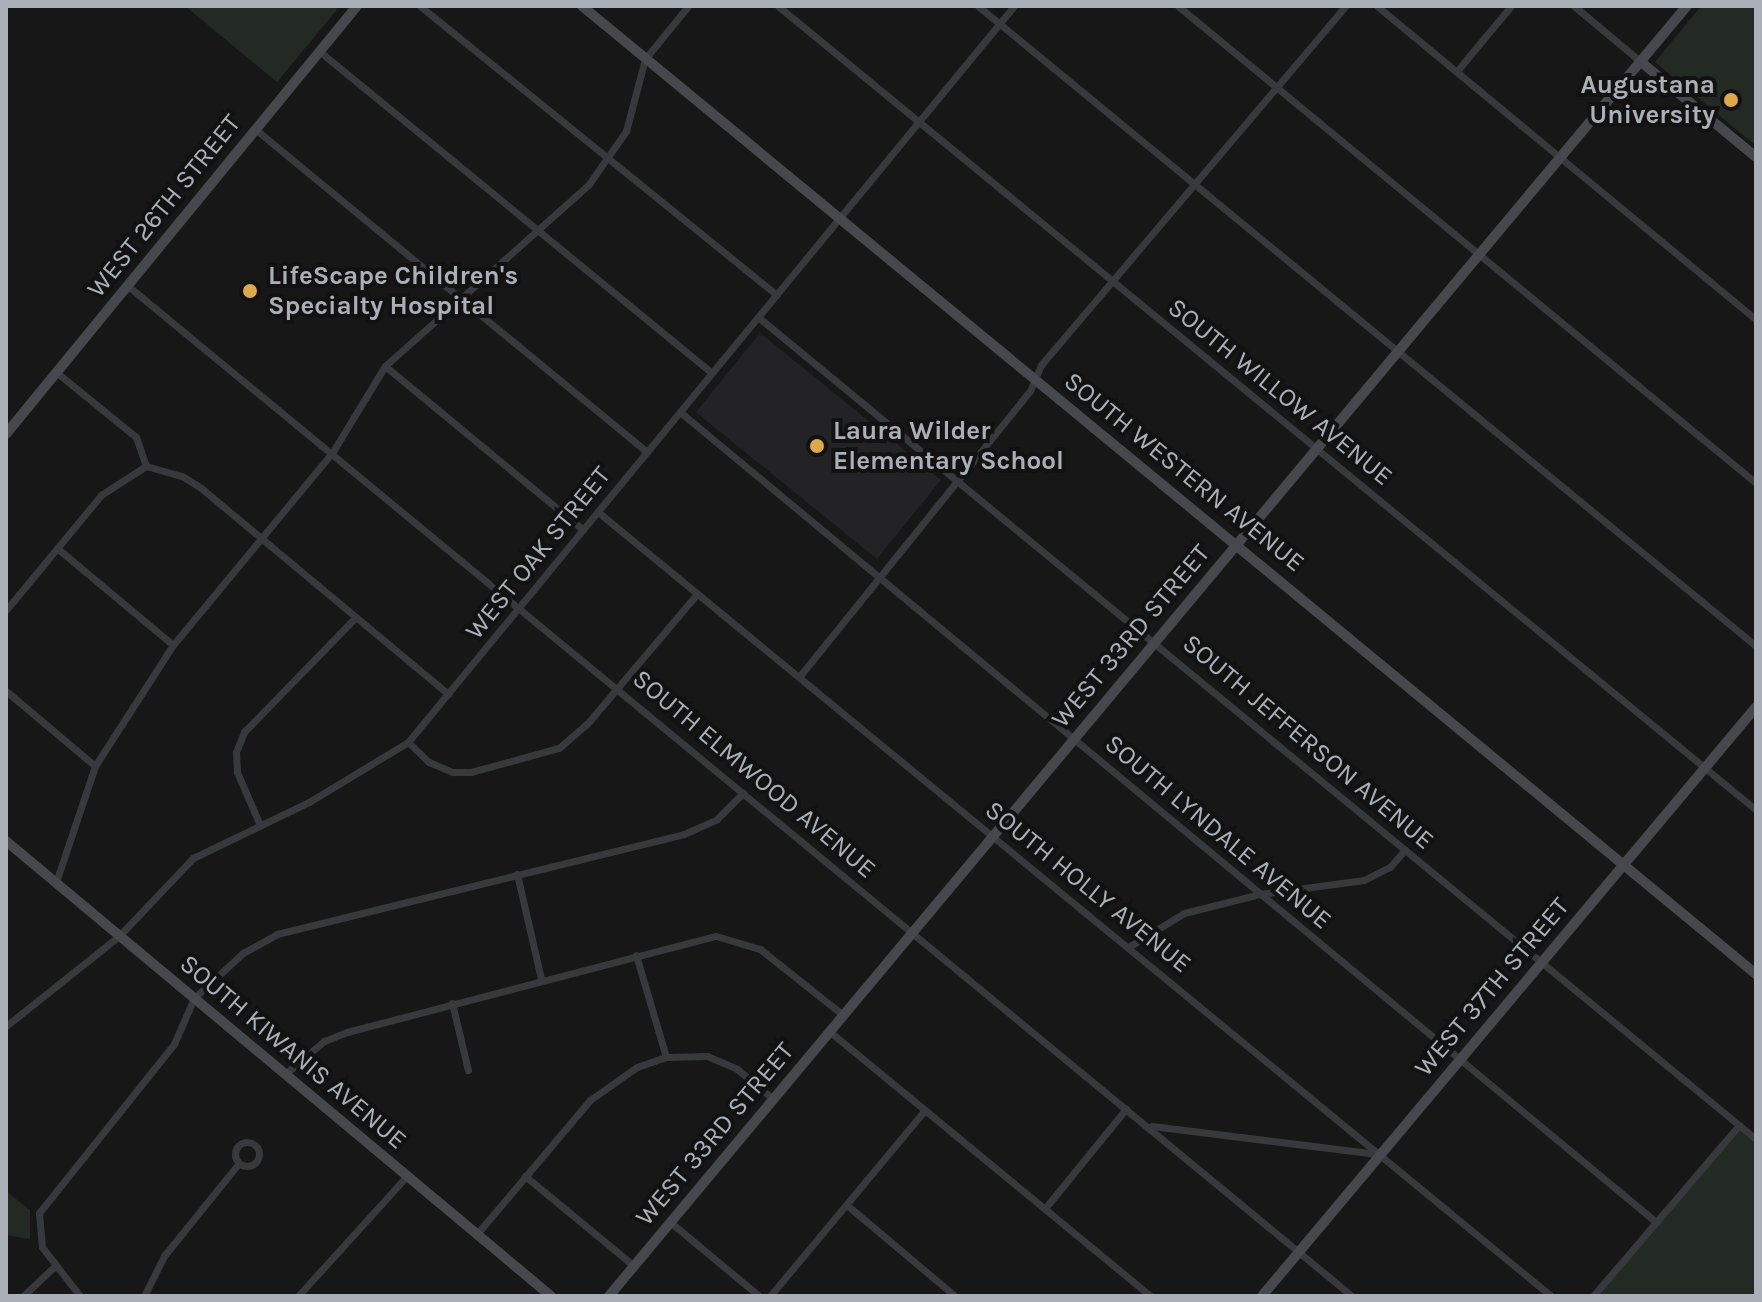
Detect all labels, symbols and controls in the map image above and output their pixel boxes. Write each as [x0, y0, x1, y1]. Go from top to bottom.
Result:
place label: Augustana University [1580, 69, 1715, 130]
marker: Augustana University [1722, 91, 1740, 109]
street label: WEST 26TH STREET [81, 108, 247, 304]
place label: LifeScape Children's Specialty Hospital [268, 260, 518, 322]
marker: LifeScape Children's Specialty Hospital [239, 280, 261, 302]
street label: SOUTH WILLOW AVENUE [1161, 292, 1399, 492]
street label: SOUTH WESTERN AVENUE [1058, 365, 1310, 579]
place label: Laura Wilder Elementary School [833, 415, 1064, 476]
marker: Laura Wilder Elementary School [808, 437, 826, 455]
street label: WEST OAK STREET [459, 460, 617, 646]
street label: WEST 33RD STREET [1045, 538, 1217, 734]
street label: SOUTH JEFFERSON AVENUE [1176, 628, 1440, 856]
street label: SOUTH ELMWOOD AVENUE [626, 663, 882, 885]
street label: SOUTH LYNDALE AVENUE [1098, 728, 1338, 936]
street label: SOUTH HOLLY AVENUE [979, 794, 1197, 980]
street label: WEST 37TH STREET [1408, 891, 1576, 1083]
street label: SOUTH KIWANIS AVENUE [173, 948, 413, 1156]
street label: WEST 33RD STREET [629, 1036, 801, 1232]

